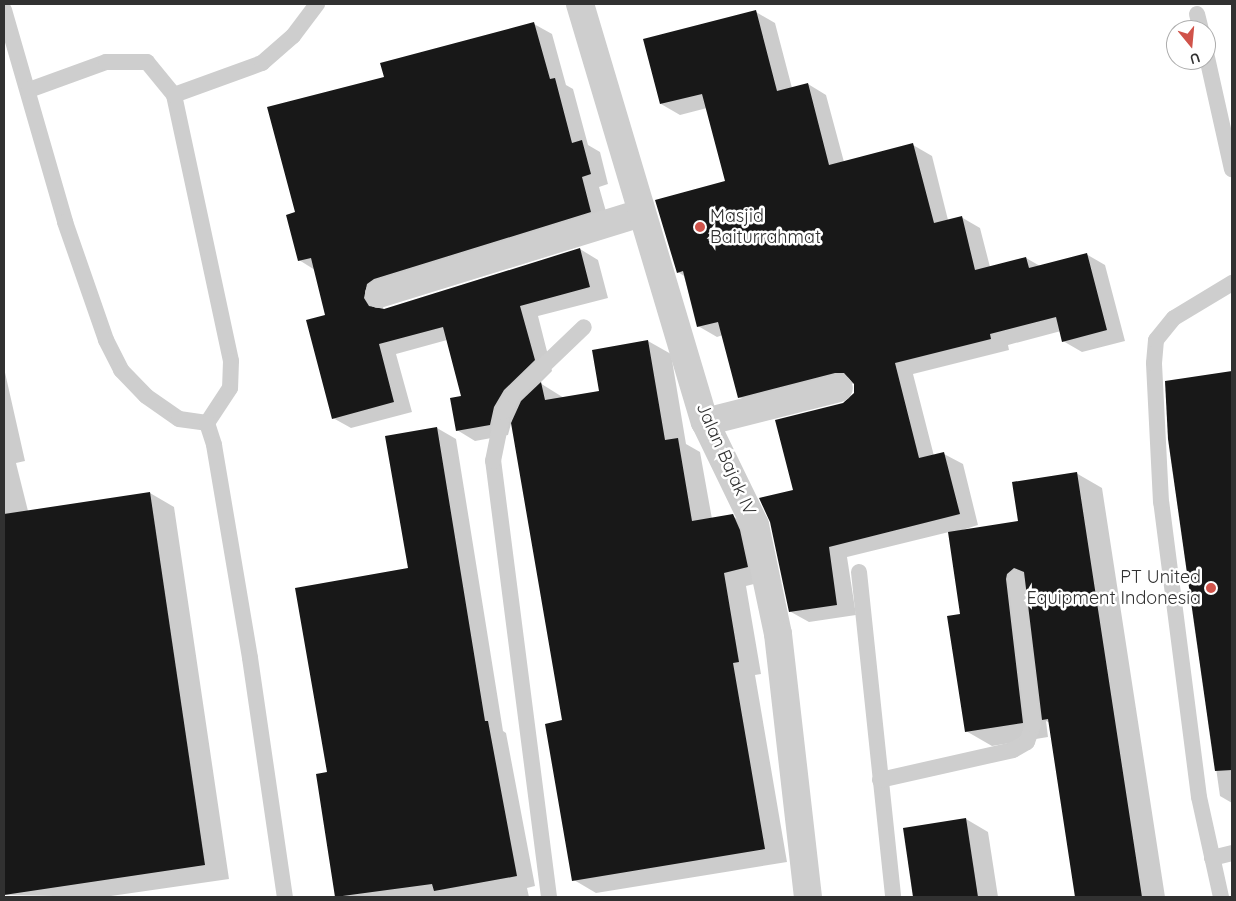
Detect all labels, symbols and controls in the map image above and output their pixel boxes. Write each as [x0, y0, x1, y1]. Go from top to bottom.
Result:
north arrow [1166, 20, 1216, 70]
text: U [1188, 48, 1202, 68]
place label: Masjid Baiturrahmat [710, 206, 821, 248]
marker: Masjid Baiturrahmat [694, 221, 706, 233]
street label: Jalan Bajak IV [692, 399, 760, 519]
place label: PT United Equipment Indonesia [1026, 567, 1201, 610]
marker: PT United Equipment Indonesia [1205, 582, 1217, 594]

